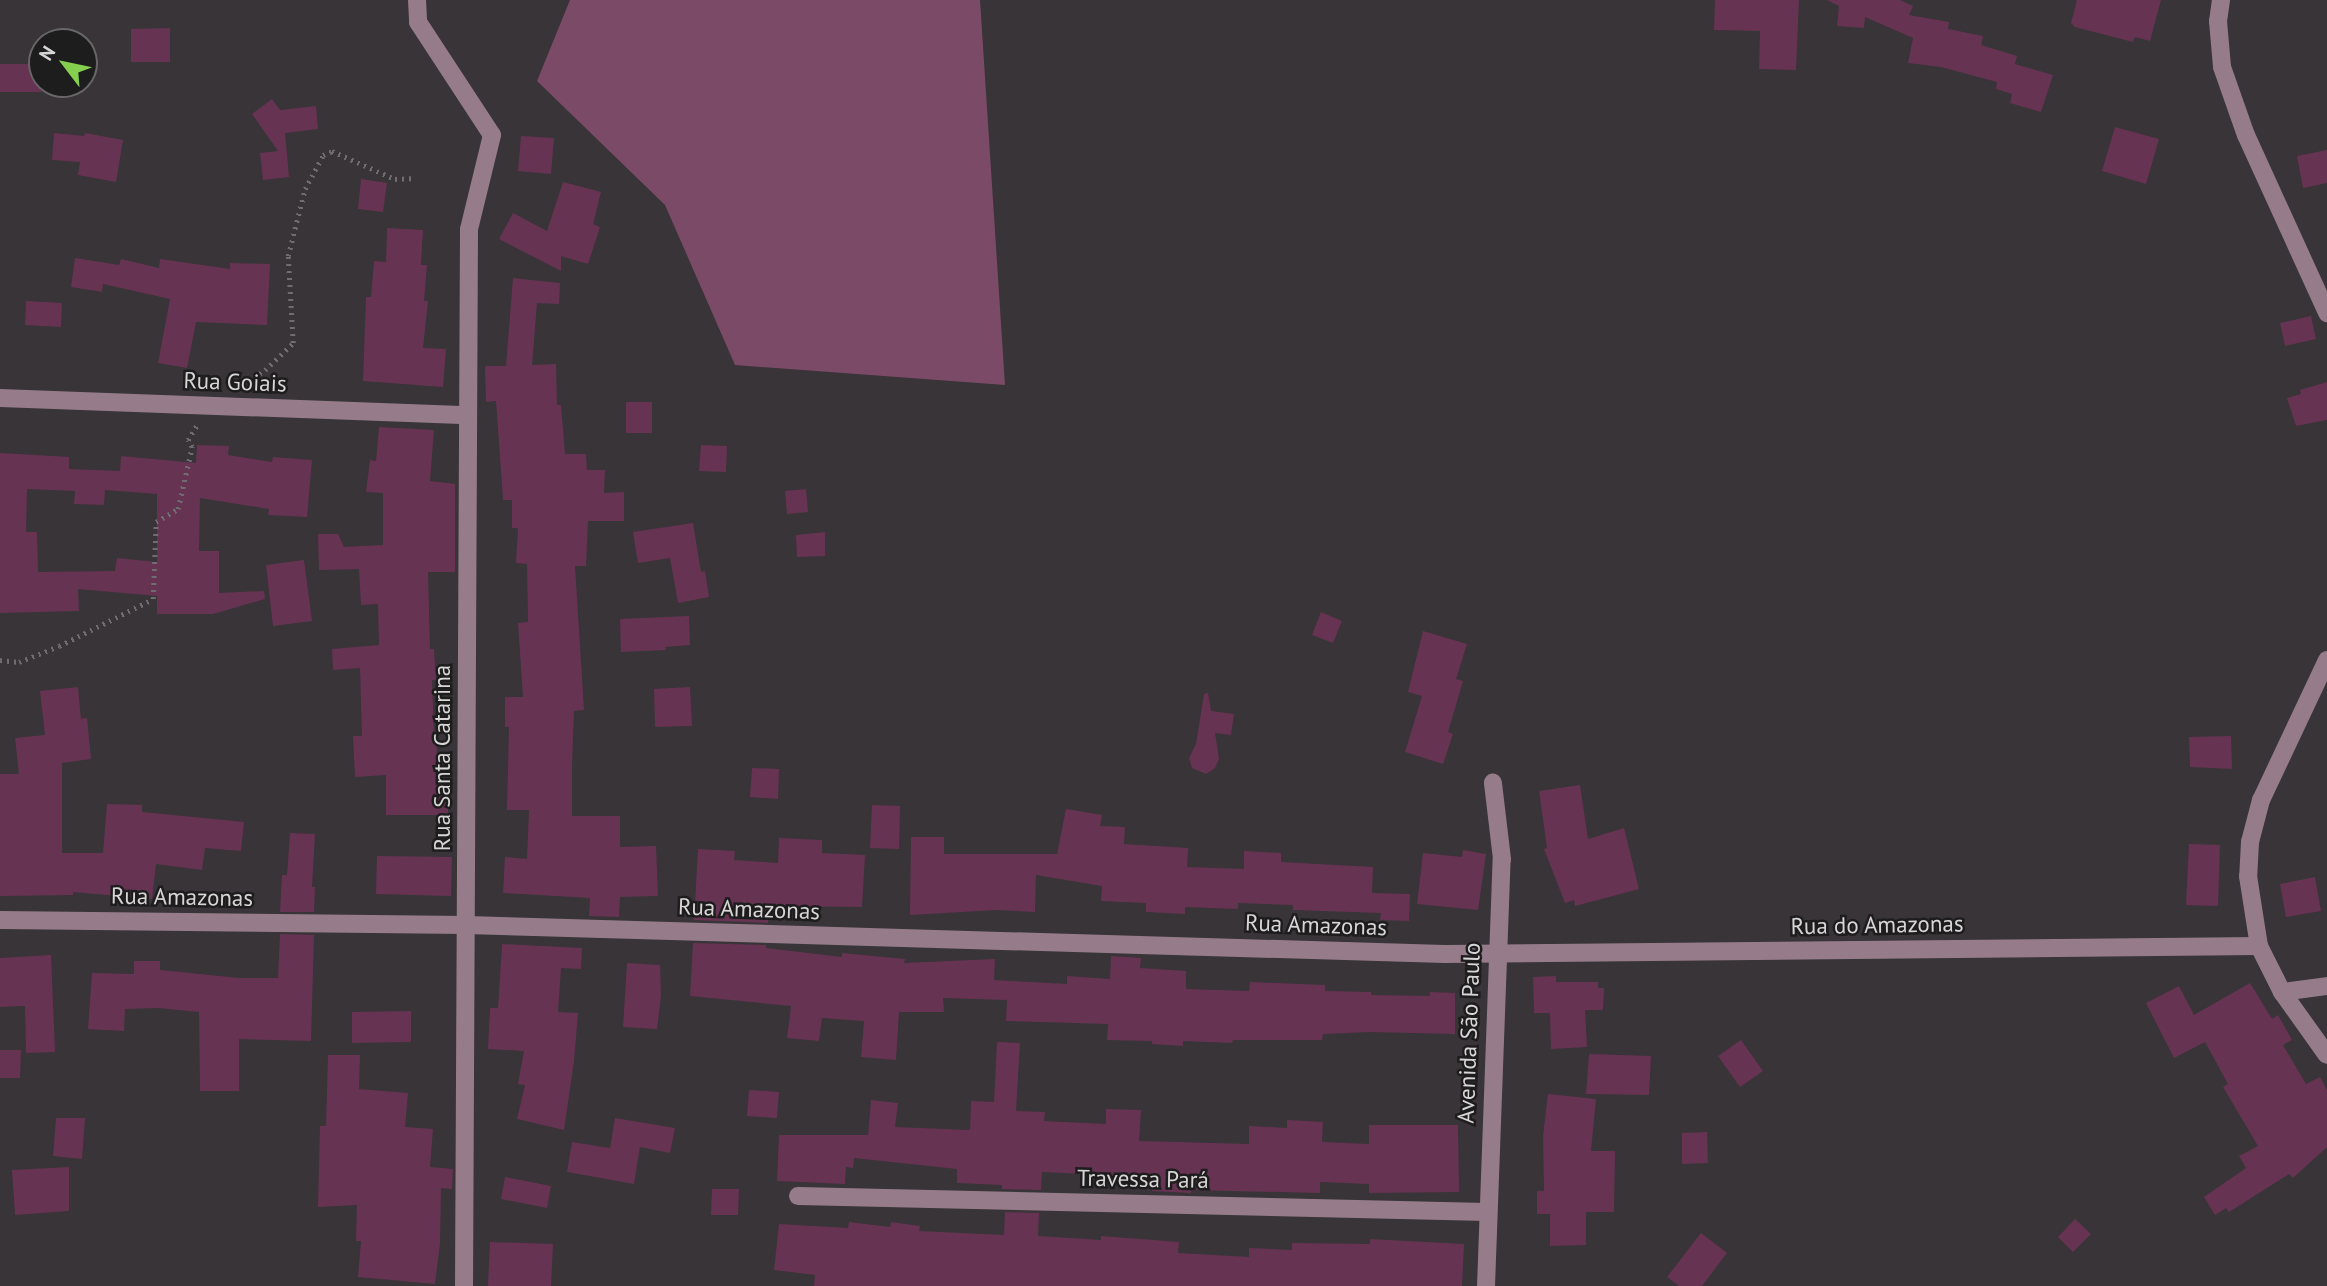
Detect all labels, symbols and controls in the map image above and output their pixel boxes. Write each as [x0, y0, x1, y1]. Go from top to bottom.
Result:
north arrow [28, 28, 98, 98]
text: N [33, 41, 60, 65]
street label: Rua Goiais [183, 366, 287, 398]
street label: Rua Santa Catarina [428, 665, 456, 851]
street label: Rua Amazonas [110, 882, 254, 912]
street label: Rua Amazonas [677, 893, 821, 925]
street label: Rua Amazonas [1244, 909, 1388, 941]
street label: Rua do Amazonas [1790, 910, 1964, 940]
street label: Avenida São Paulo [1452, 942, 1486, 1124]
street label: Travessa Pará [1077, 1164, 1209, 1194]

